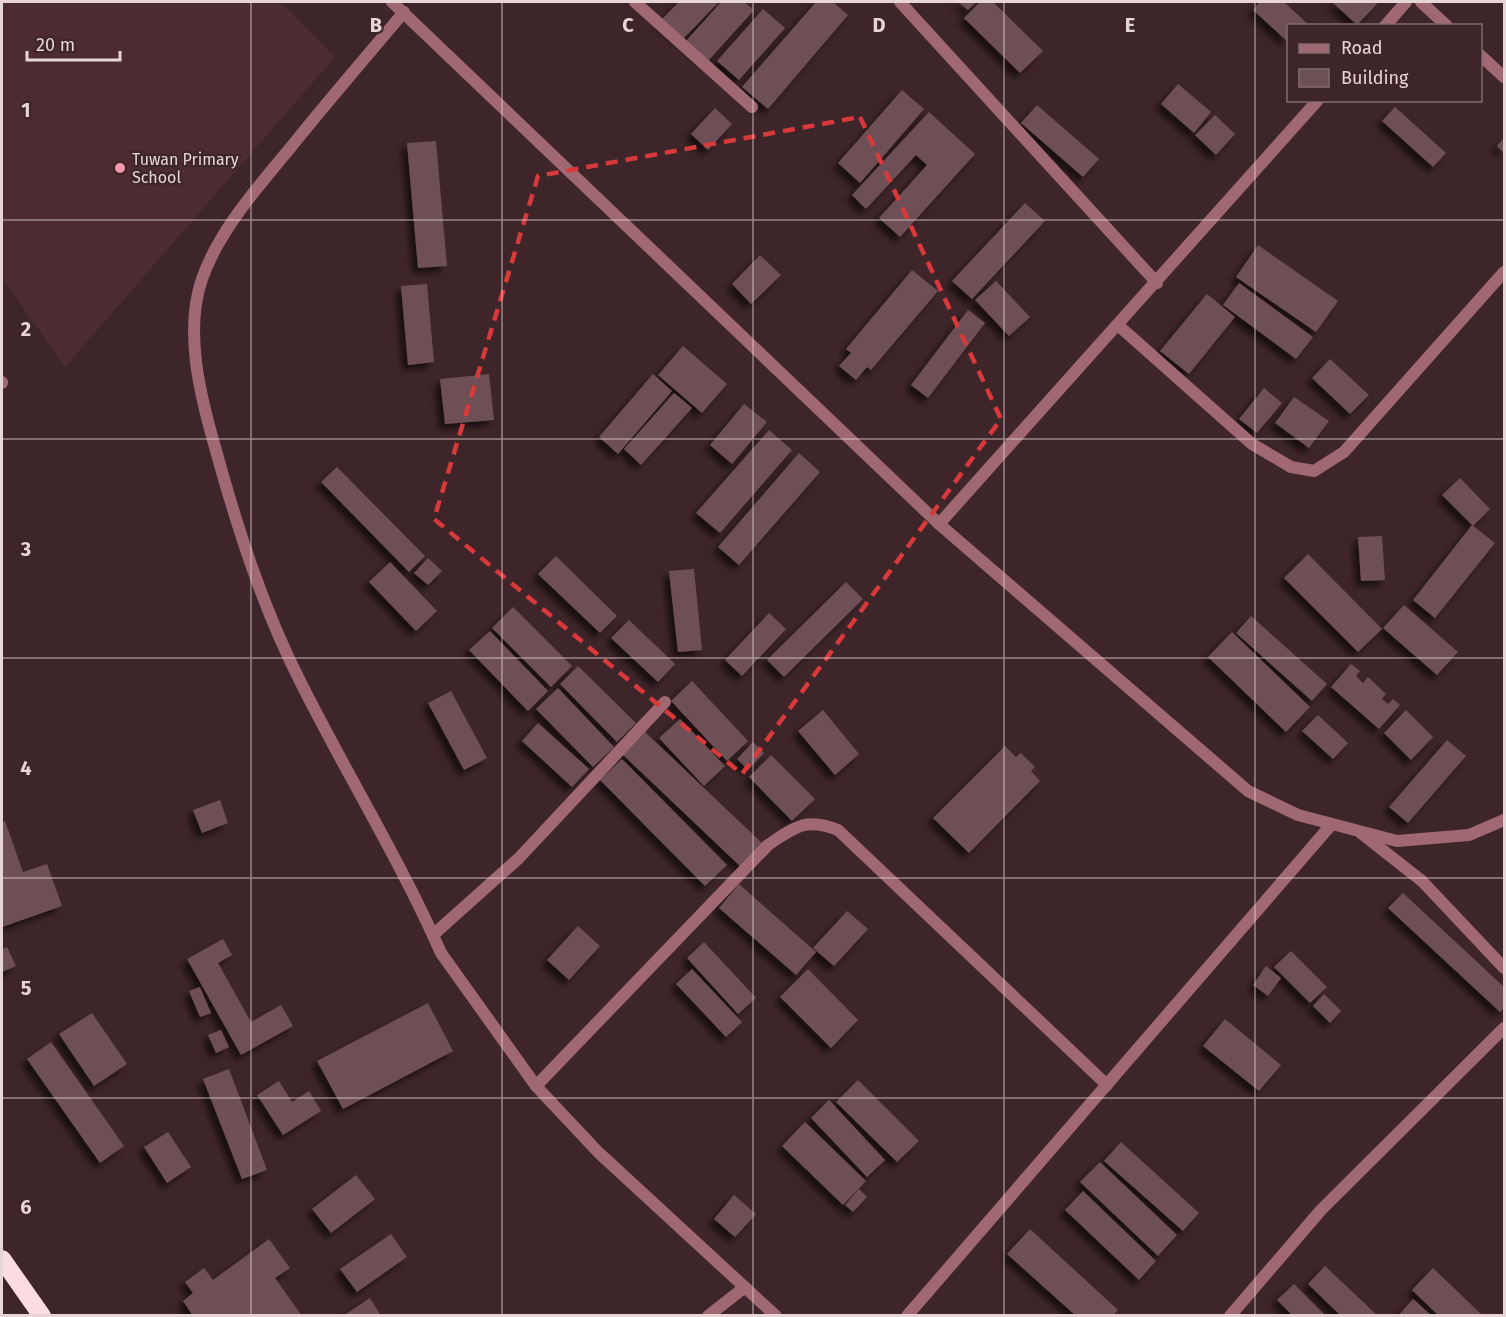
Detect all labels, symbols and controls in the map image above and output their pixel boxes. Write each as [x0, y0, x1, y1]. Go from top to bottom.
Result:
text: B [370, 13, 382, 37]
text: C [622, 13, 634, 37]
text: D [872, 13, 886, 37]
text: E [1125, 13, 1135, 37]
scale bar [27, 24, 120, 62]
legend [1287, 24, 1482, 102]
text: 20 m [36, 34, 75, 56]
text: Road [1341, 37, 1383, 59]
text: Building [1341, 67, 1409, 89]
text: 1 [21, 98, 31, 122]
place label: Tuwan Primary School [132, 150, 239, 187]
marker: Tuwan Primary School [113, 161, 127, 175]
text: 2 [21, 317, 31, 341]
text: 3 [20, 537, 31, 561]
text: 4 [20, 756, 32, 780]
text: 5 [21, 976, 32, 1000]
text: 6 [20, 1195, 32, 1219]

